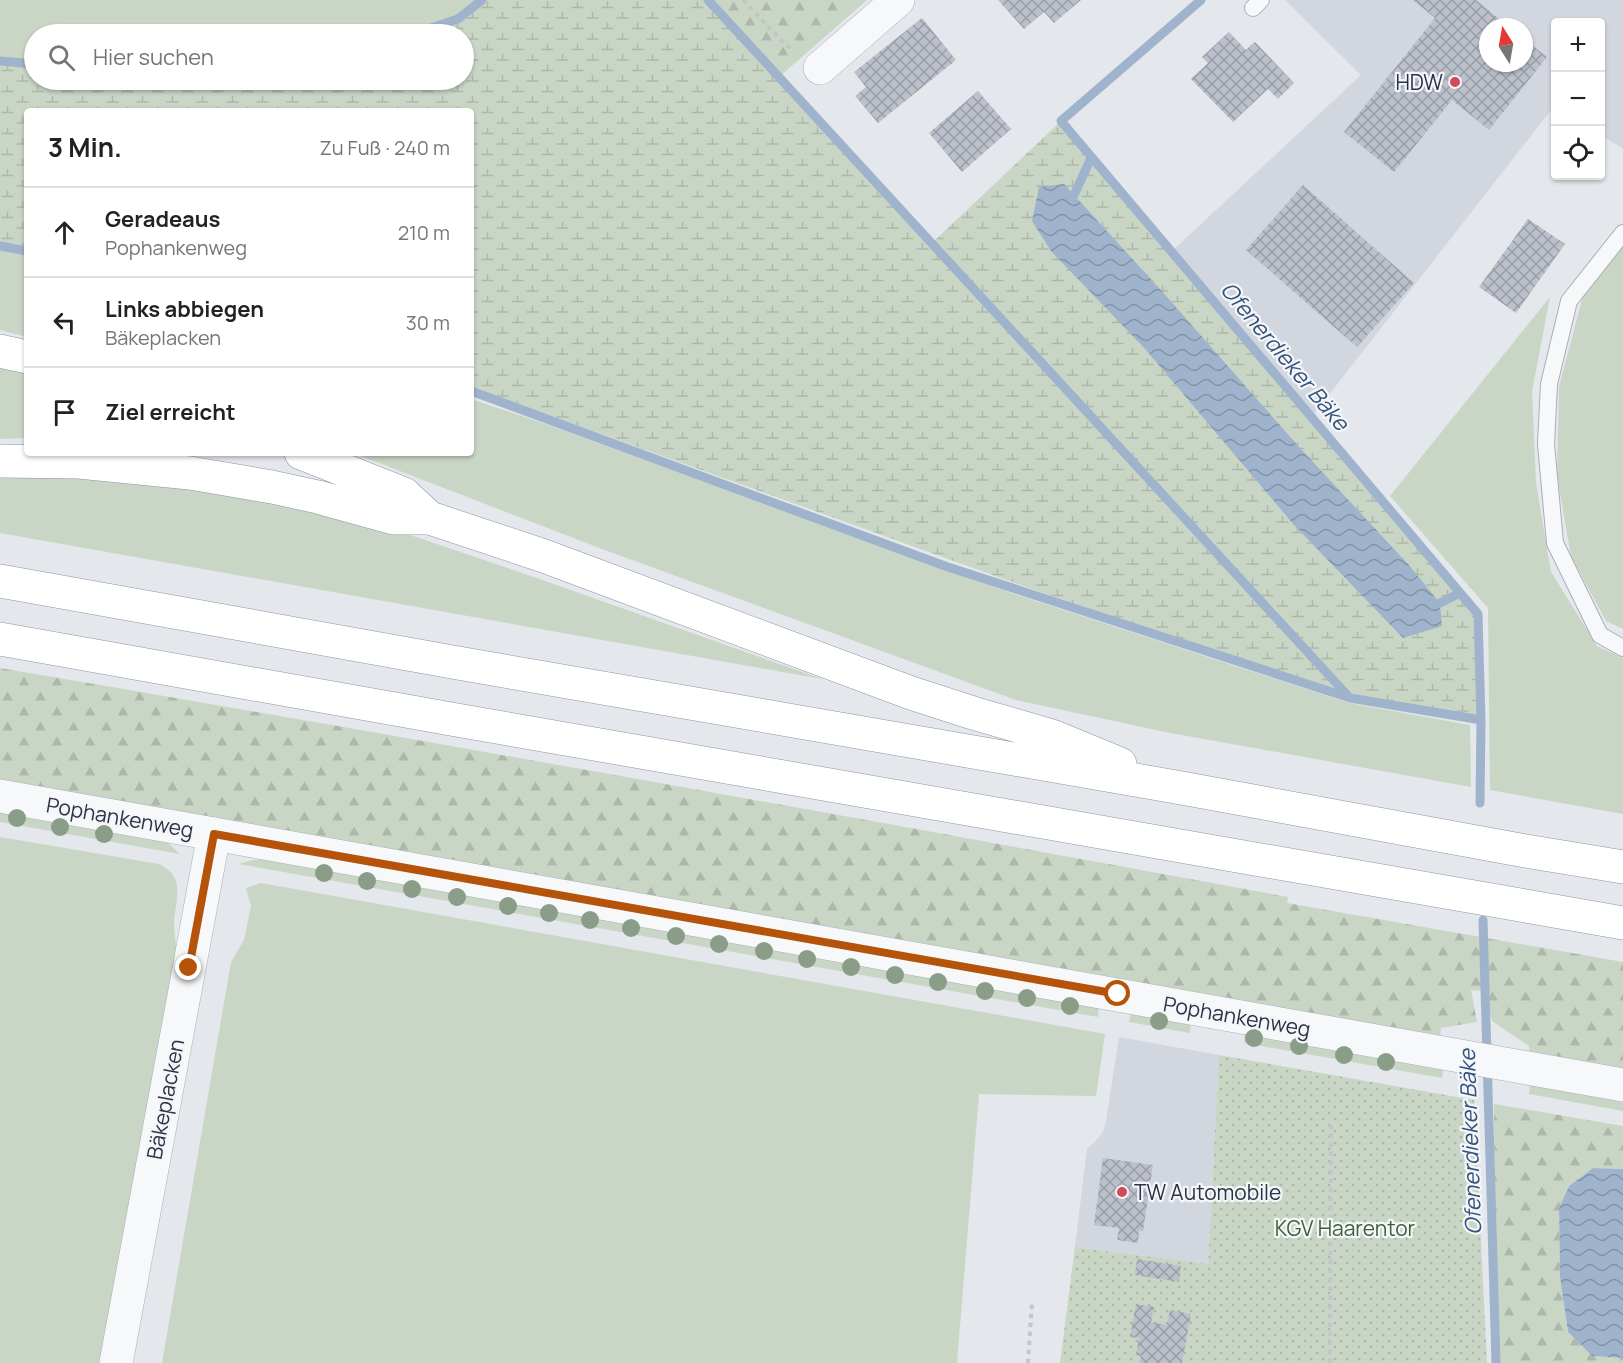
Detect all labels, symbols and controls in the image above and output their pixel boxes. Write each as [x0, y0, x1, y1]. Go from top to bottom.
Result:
north arrow [1479, 18, 1533, 72]
map controls [1551, 18, 1605, 180]
button: + [1551, 18, 1605, 72]
search box [24, 24, 474, 90]
icon: search [45, 41, 78, 74]
text: Hier suchen [93, 42, 214, 72]
place label: HDW [1396, 68, 1443, 96]
button: − [1551, 72, 1605, 126]
marker: HDW [1448, 75, 1462, 89]
button: locate [1551, 126, 1605, 180]
text: 3 Min. [48, 129, 122, 165]
text: Zu Fuß · 240 m [319, 134, 450, 161]
text: Geradeaus [105, 204, 220, 234]
icon: ahead [48, 216, 81, 249]
text: 210 m [398, 219, 450, 246]
text: Pophankenweg [105, 234, 247, 261]
water label: Ofenerdieker Bäke [1214, 275, 1357, 438]
text: Links abbiegen [105, 294, 264, 324]
icon: left [48, 306, 81, 339]
text: 30 m [406, 309, 450, 336]
text: Bäkeplacken [105, 324, 221, 351]
icon: arrive [48, 396, 81, 429]
text: Ziel erreicht [105, 397, 236, 427]
street label: Pophankenweg [44, 790, 196, 844]
route end [175, 954, 201, 980]
route start [1104, 980, 1130, 1006]
street label: Pophankenweg [1161, 989, 1313, 1043]
street label: Bäkeplacken [140, 1036, 190, 1162]
water label: Ofenerdieker Bäke [1452, 1048, 1488, 1235]
place label: TW Automobile [1134, 1178, 1281, 1206]
marker: TW Automobile [1115, 1185, 1129, 1199]
park label: KGV Haarentor [1275, 1214, 1416, 1242]

